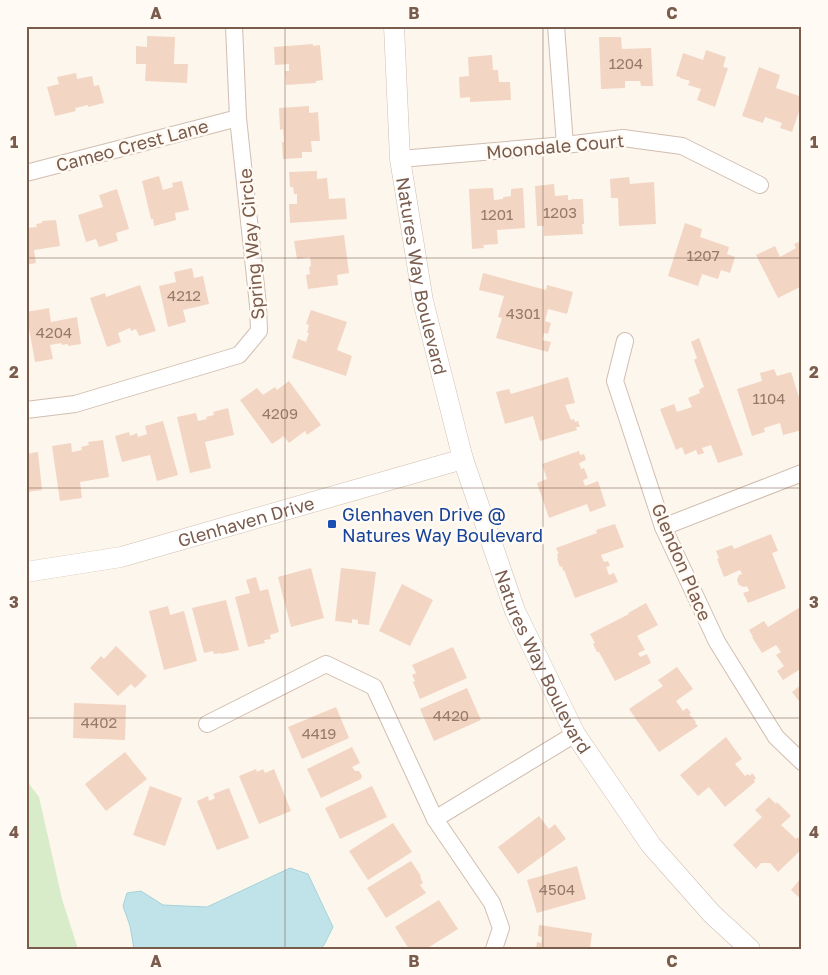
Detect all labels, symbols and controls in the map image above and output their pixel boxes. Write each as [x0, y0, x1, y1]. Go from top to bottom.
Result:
text: A [150, 3, 162, 23]
text: B [408, 3, 420, 23]
text: C [666, 3, 678, 23]
house number: 1204 [609, 54, 643, 72]
street label: Cameo Crest Lane [53, 114, 211, 176]
street label: Moondale Court [485, 129, 625, 163]
text: 1 [10, 132, 18, 152]
text: 1 [810, 132, 818, 152]
street label: Spring Way Circle [233, 167, 269, 321]
street label: Natures Way Boulevard [392, 175, 452, 377]
house number: 1203 [543, 203, 577, 221]
house number: 1201 [481, 205, 513, 223]
house number: 1207 [686, 246, 720, 264]
house number: 4212 [167, 286, 201, 304]
house number: 4301 [506, 304, 540, 322]
house number: 4204 [36, 323, 72, 341]
text: 2 [9, 362, 19, 382]
text: 2 [809, 362, 819, 382]
house number: 1104 [752, 389, 786, 407]
house number: 4209 [262, 404, 298, 422]
street label: Glenhaven Drive [175, 491, 317, 551]
street label: Glendon Place [647, 500, 717, 624]
place label: Glenhaven Drive @ Natures Way Boulevard [342, 503, 543, 546]
marker: Glenhaven Drive @ Natures Way Boulevard [326, 518, 338, 530]
street label: Natures Way Boulevard [491, 567, 596, 758]
text: 3 [9, 592, 19, 612]
text: 3 [809, 592, 819, 612]
house number: 4420 [433, 706, 469, 724]
house number: 4402 [81, 713, 117, 731]
house number: 4419 [302, 724, 336, 742]
text: 4 [9, 822, 19, 842]
text: 4 [809, 822, 819, 842]
house number: 4504 [539, 880, 575, 898]
text: A [150, 951, 162, 971]
text: B [408, 951, 420, 971]
text: C [666, 951, 678, 971]

